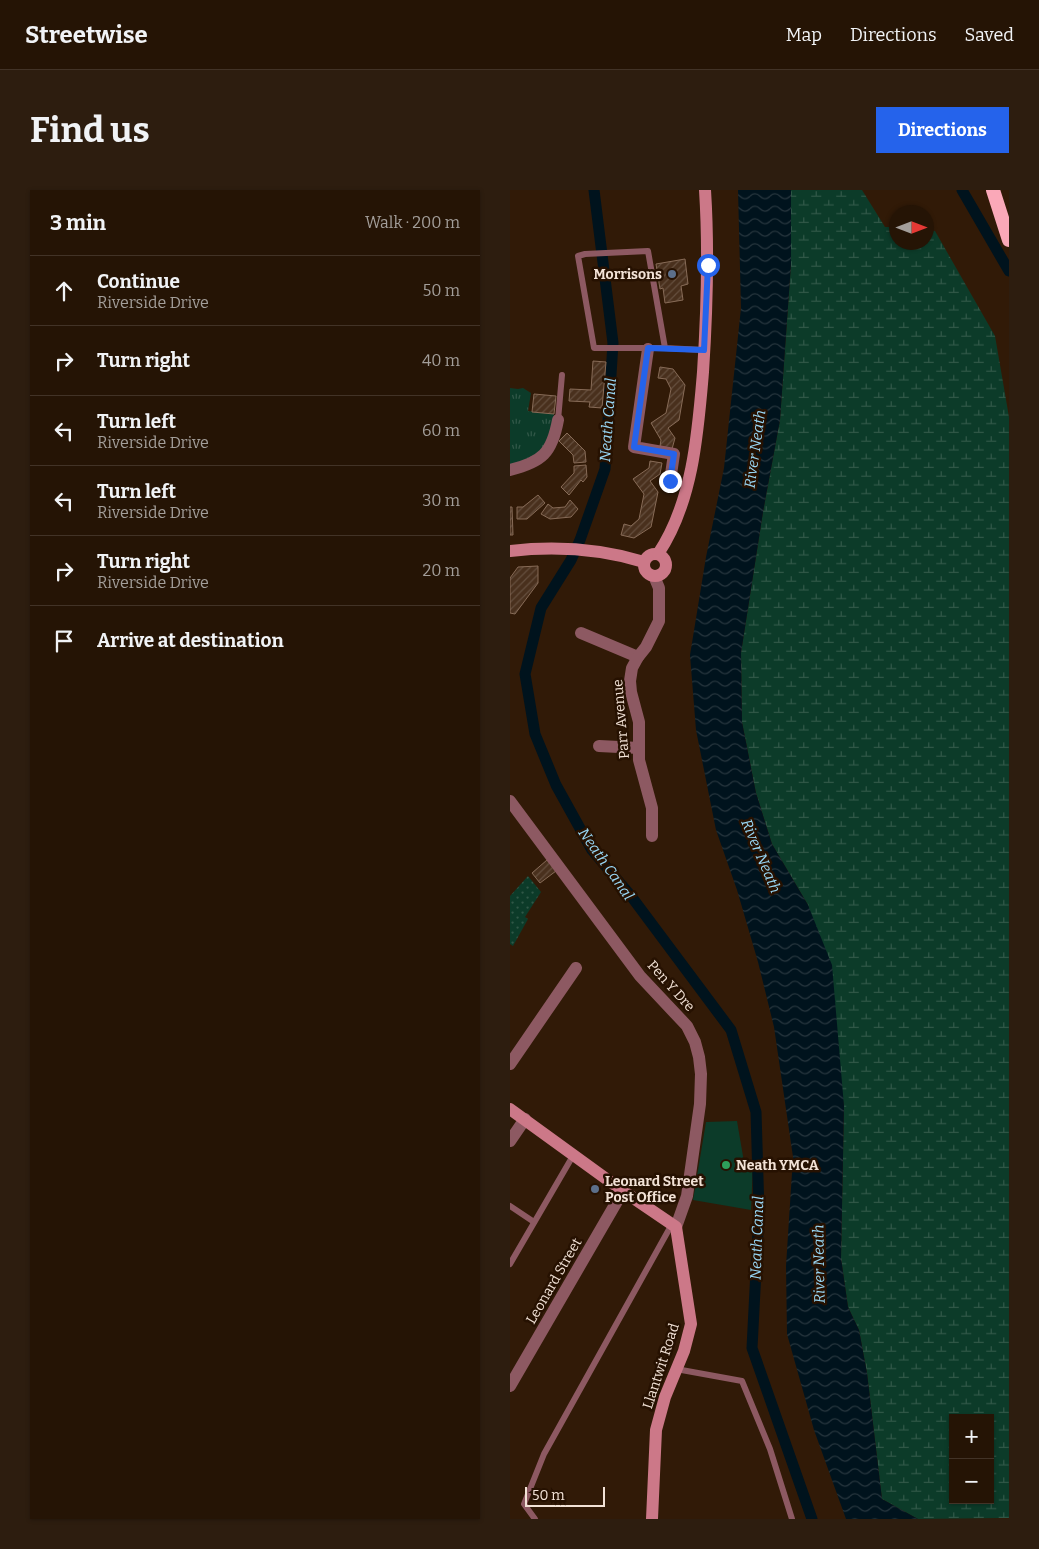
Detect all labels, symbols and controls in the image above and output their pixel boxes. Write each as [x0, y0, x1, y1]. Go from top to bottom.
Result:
text: Streetwise [25, 21, 148, 49]
text: Map [786, 24, 822, 46]
text: Directions [850, 24, 937, 46]
text: Saved [965, 24, 1014, 46]
button: Directions [876, 107, 1009, 153]
text: Find us [30, 109, 150, 151]
north arrow [889, 205, 934, 250]
text: 3 min [50, 210, 106, 236]
text: Walk · 200 m [365, 213, 460, 232]
route start [697, 254, 720, 277]
place label: Morrisons [593, 266, 662, 283]
marker: Morrisons [666, 268, 678, 280]
text: Continue [97, 270, 180, 293]
icon: ahead [50, 277, 78, 305]
text: 50 m [423, 281, 460, 300]
text: Riverside Drive [97, 293, 209, 312]
icon: right [50, 347, 78, 375]
text: Turn right [97, 349, 190, 372]
text: 40 m [422, 351, 460, 370]
water label: Neath Canal [596, 377, 620, 463]
water label: River Neath [741, 409, 769, 489]
text: Turn left [97, 410, 176, 433]
icon: left [50, 417, 78, 445]
text: 60 m [422, 421, 460, 440]
text: Riverside Drive [97, 433, 209, 452]
route end [659, 470, 682, 493]
text: Turn left [97, 480, 176, 503]
icon: left [50, 487, 78, 515]
text: 30 m [422, 491, 460, 510]
text: Riverside Drive [97, 503, 209, 522]
text: Turn right [97, 550, 190, 573]
icon: right [50, 557, 78, 585]
text: 20 m [423, 561, 460, 580]
text: Riverside Drive [97, 573, 209, 592]
icon: arrive [50, 627, 78, 655]
text: Arrive at destination [97, 629, 284, 652]
street label: Parr Avenue [609, 678, 633, 760]
water label: River Neath [737, 816, 785, 896]
water label: Neath Canal [575, 824, 637, 904]
street label: Pen Y Dre [644, 957, 698, 1015]
place label: Neath YMCA [736, 1157, 819, 1174]
marker: Neath YMCA [720, 1159, 732, 1171]
place label: Leonard Street Post Office [605, 1173, 704, 1206]
marker: Leonard Street Post Office [589, 1183, 601, 1195]
water label: Neath Canal [747, 1196, 767, 1280]
water label: River Neath [809, 1224, 829, 1304]
street label: Leonard Street [523, 1235, 585, 1327]
street label: Llantwit Road [639, 1321, 683, 1411]
map controls [949, 1414, 994, 1504]
button: + [949, 1414, 994, 1459]
button: − [949, 1459, 994, 1504]
scale bar [525, 1484, 605, 1507]
text: 50 m [532, 1487, 565, 1504]

